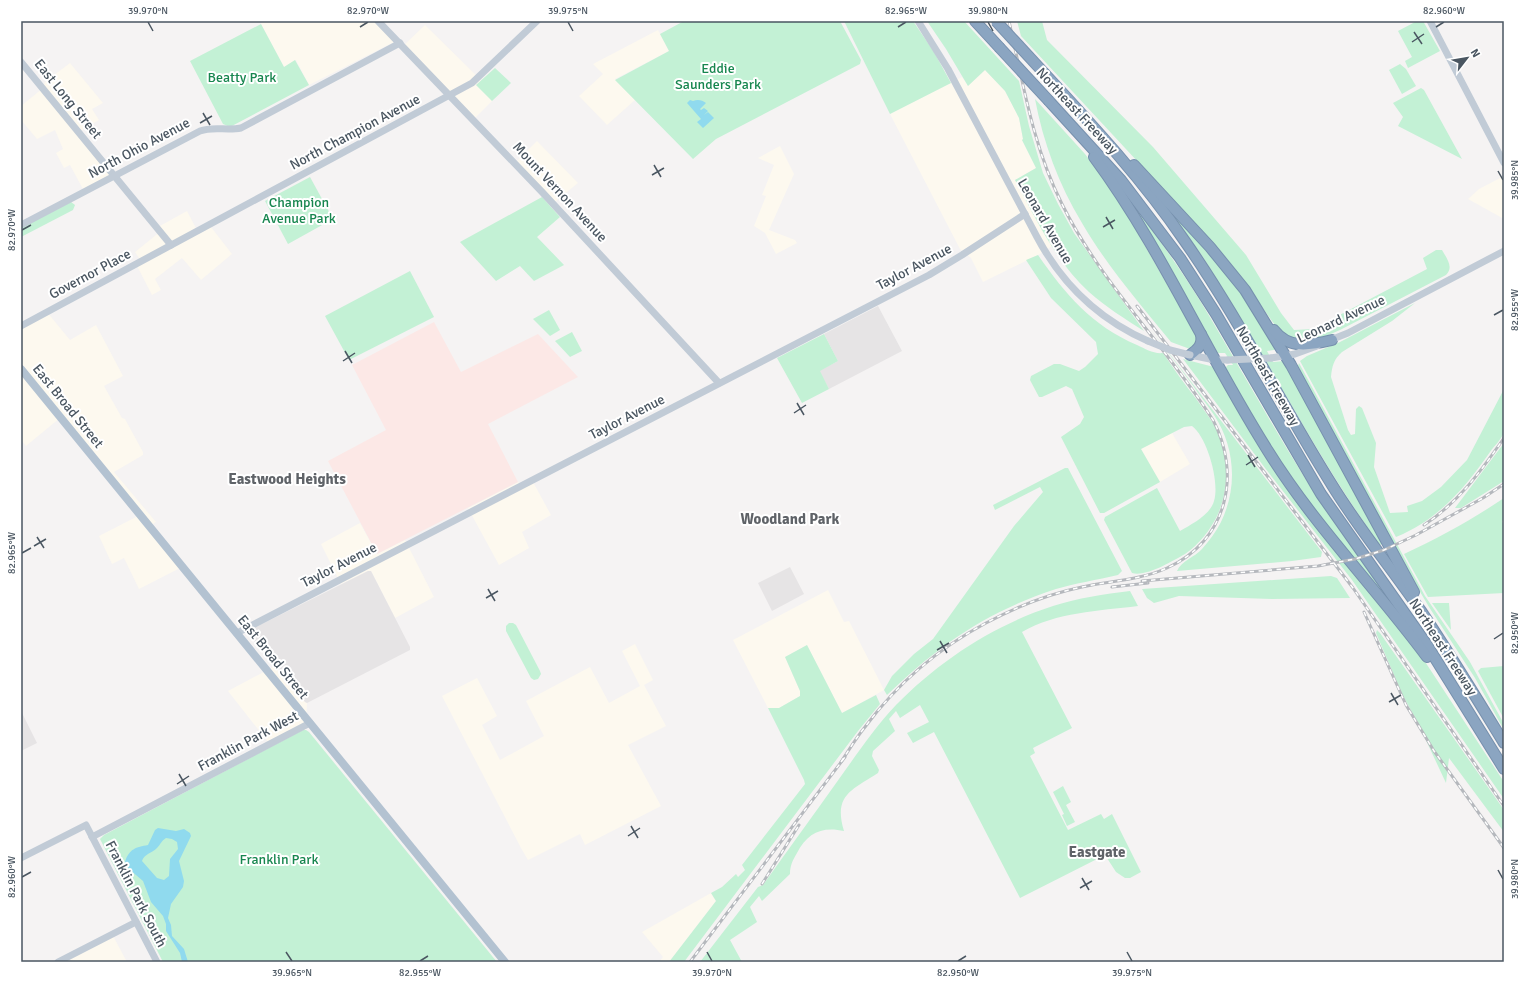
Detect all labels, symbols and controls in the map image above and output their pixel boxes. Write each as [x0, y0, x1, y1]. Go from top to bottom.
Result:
text: 39.970°N [128, 5, 168, 17]
text: 82.970°W [347, 5, 389, 17]
text: 39.975°N [548, 5, 588, 17]
text: 82.965°W [885, 5, 927, 17]
text: 39.980°N [968, 5, 1008, 17]
text: 82.960°W [1423, 5, 1465, 17]
north arrow [1447, 38, 1487, 78]
text: N [1468, 46, 1483, 60]
street label: East Long Street [31, 56, 105, 142]
park label: Eddie Saunders Park [675, 60, 761, 93]
street label: Northeast Freeway [1033, 64, 1122, 158]
park label: Beatty Park [208, 69, 276, 86]
street label: North Champion Avenue [287, 90, 423, 174]
street label: North Ohio Avenue [85, 114, 193, 182]
street label: Mount Vernon Avenue [509, 138, 611, 246]
text: 39.985°N [1509, 160, 1521, 200]
street label: Leonard Avenue [1014, 175, 1076, 267]
park label: Champion Avenue Park [262, 194, 336, 227]
text: 82.970°W [6, 209, 18, 251]
street label: Taylor Avenue [874, 240, 954, 294]
street label: Governor Place [46, 245, 134, 303]
text: 82.955°W [1509, 289, 1521, 331]
street label: Leonard Avenue [1294, 291, 1388, 347]
street label: Northeast Freeway [1233, 323, 1304, 429]
street label: East Broad Street [29, 360, 107, 452]
street label: Taylor Avenue [586, 391, 668, 443]
district label: Eastwood Heights [228, 470, 346, 488]
district label: Woodland Park [741, 510, 840, 528]
text: 82.965°W [6, 532, 18, 574]
street label: Taylor Avenue [298, 539, 380, 591]
street label: Northeast Freeway [1405, 595, 1481, 699]
street label: East Broad Street [234, 611, 312, 703]
text: 82.950°W [1509, 612, 1521, 654]
street label: Franklin Park West [195, 707, 301, 775]
street label: Franklin Park South [102, 838, 170, 950]
district label: Eastgate [1069, 843, 1125, 861]
park label: Franklin Park [239, 851, 319, 868]
text: 82.960°W [6, 856, 18, 898]
text: 39.980°N [1509, 859, 1521, 899]
text: 39.965°N [272, 967, 312, 979]
text: 82.955°W [399, 967, 441, 979]
text: 39.970°N [692, 967, 732, 979]
text: 82.950°W [937, 967, 979, 979]
text: 39.975°N [1112, 967, 1152, 979]

